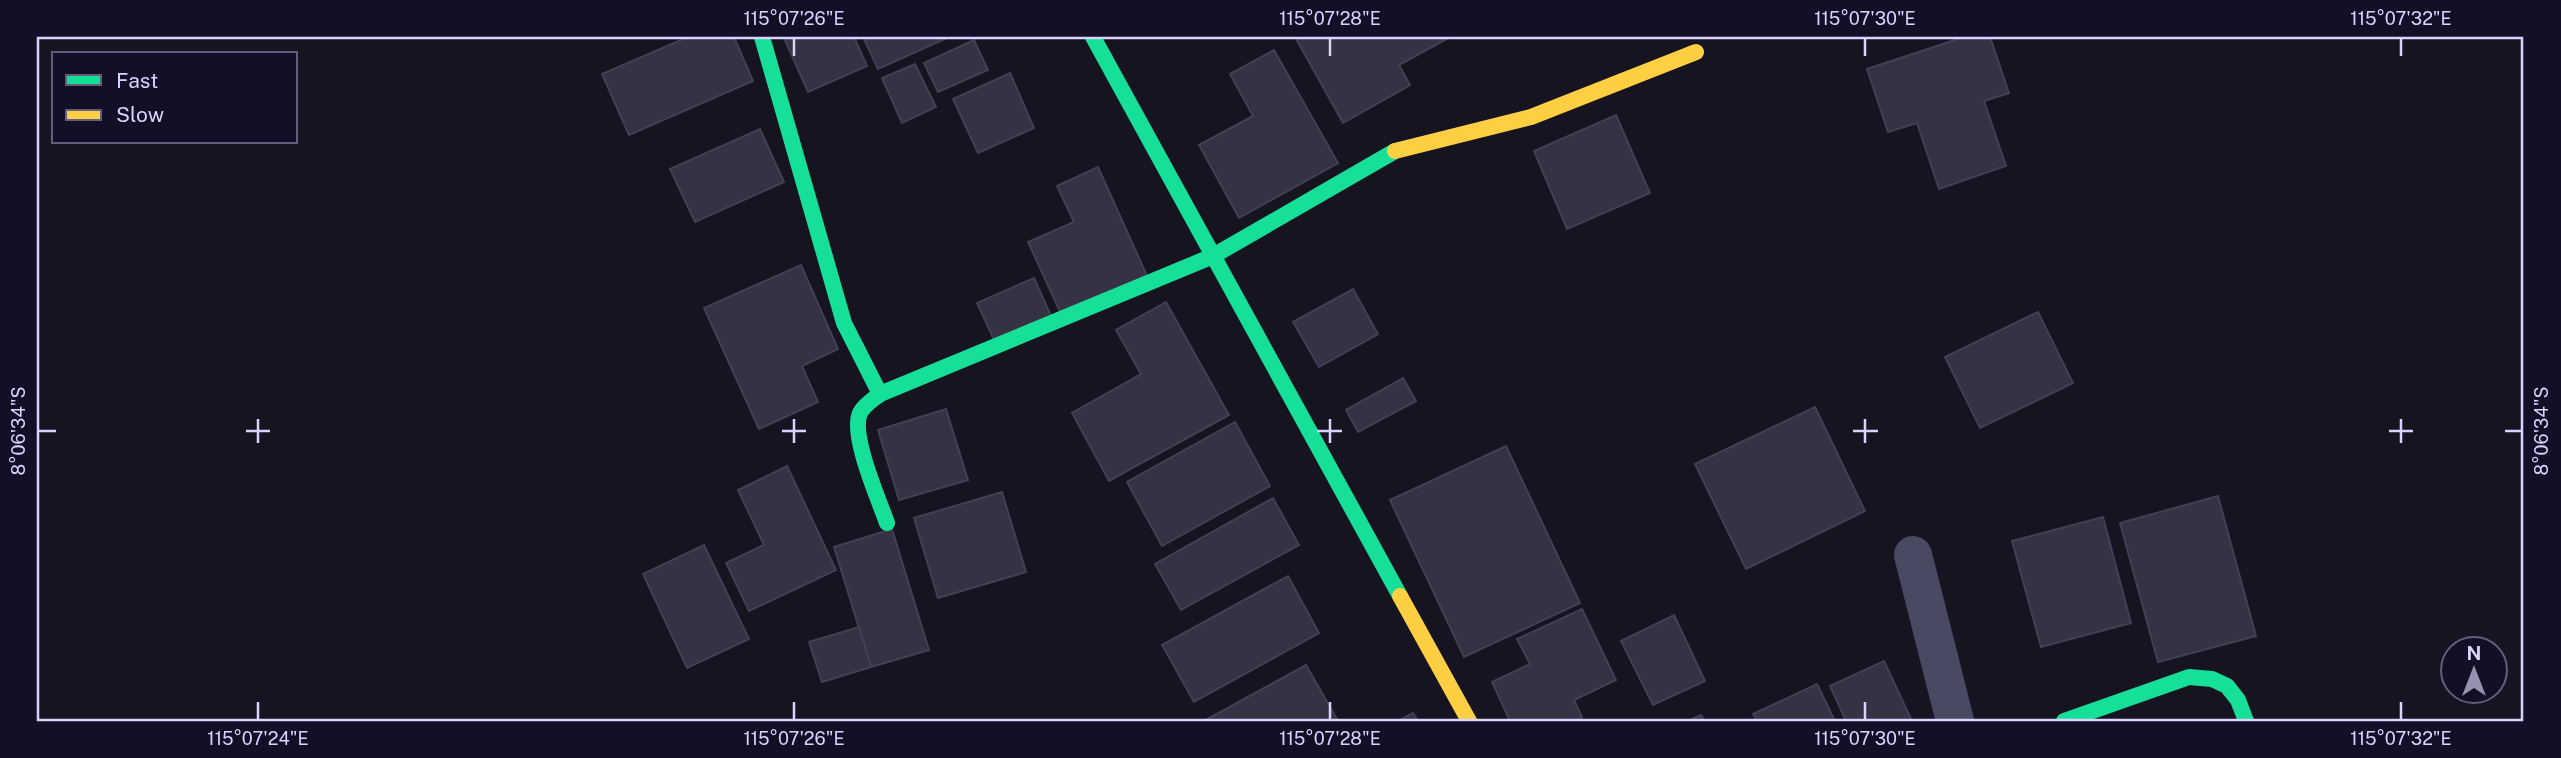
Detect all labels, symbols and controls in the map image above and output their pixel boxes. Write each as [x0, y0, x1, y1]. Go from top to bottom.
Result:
text: 115°07'26"E [743, 8, 845, 29]
text: 115°07'28"E [1279, 8, 1381, 29]
text: 115°07'30"E [1814, 8, 1916, 29]
text: 115°07'32"E [2350, 8, 2452, 29]
legend [52, 52, 298, 144]
text: Fast [116, 68, 158, 93]
text: Slow [116, 102, 164, 127]
text: 8°06'34"S [8, 387, 29, 475]
text: 8°06'34"S [2531, 387, 2552, 475]
north arrow [2438, 636, 2508, 706]
text: N [2467, 642, 2481, 664]
text: 115°07'24"E [207, 728, 309, 749]
text: 115°07'26"E [743, 728, 845, 749]
text: 115°07'28"E [1279, 728, 1381, 749]
text: 115°07'30"E [1814, 728, 1916, 749]
text: 115°07'32"E [2350, 728, 2452, 749]

